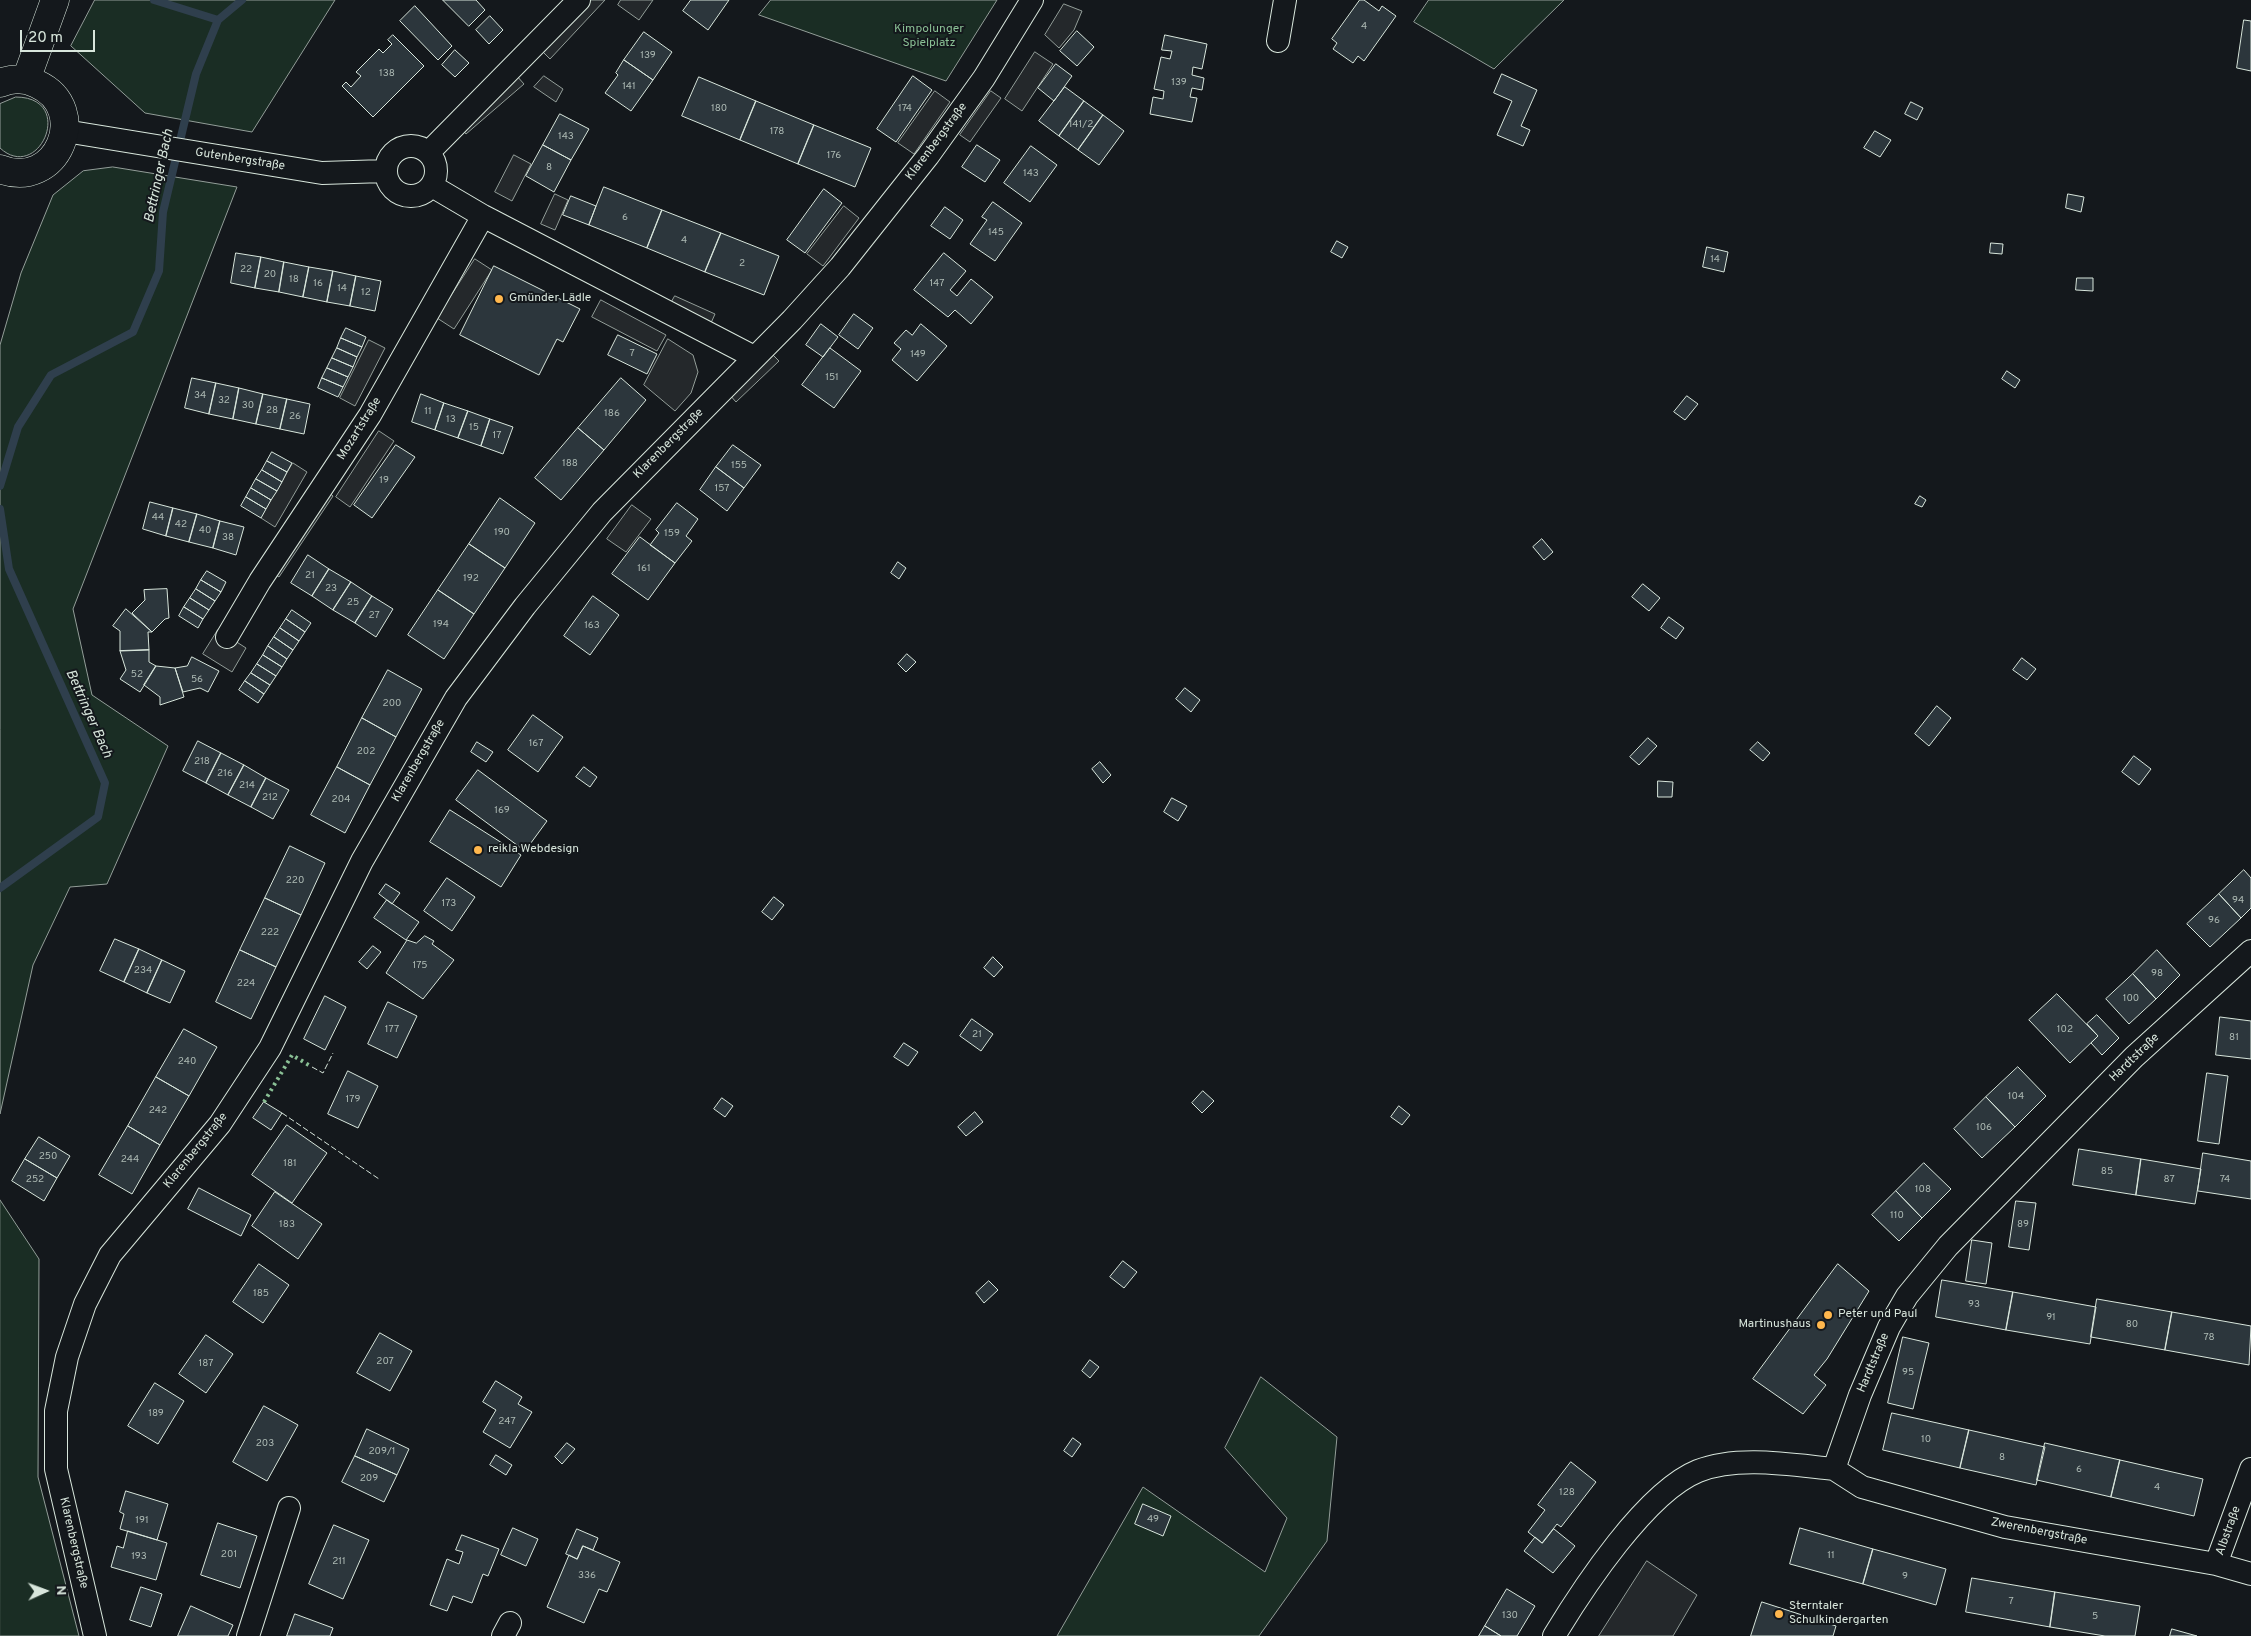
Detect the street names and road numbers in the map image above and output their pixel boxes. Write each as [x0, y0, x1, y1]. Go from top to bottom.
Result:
street label: Klarenbergstraße [903, 100, 971, 184]
street label: Gutenbergstraße [194, 146, 286, 174]
street label: Mozartstraße [335, 395, 385, 463]
street label: Klarenbergstraße [631, 406, 707, 482]
street label: Klarenbergstraße [389, 717, 449, 805]
street label: Hardtstraße [2107, 1031, 2163, 1085]
street label: Klarenbergstraße [161, 1110, 231, 1192]
street label: Hardtstraße [1855, 1331, 1893, 1395]
street label: Klarenbergstraße [55, 1496, 91, 1590]
street label: Albstraße [2213, 1504, 2245, 1558]
street label: Zwerenbergstraße [1990, 1516, 2088, 1548]

